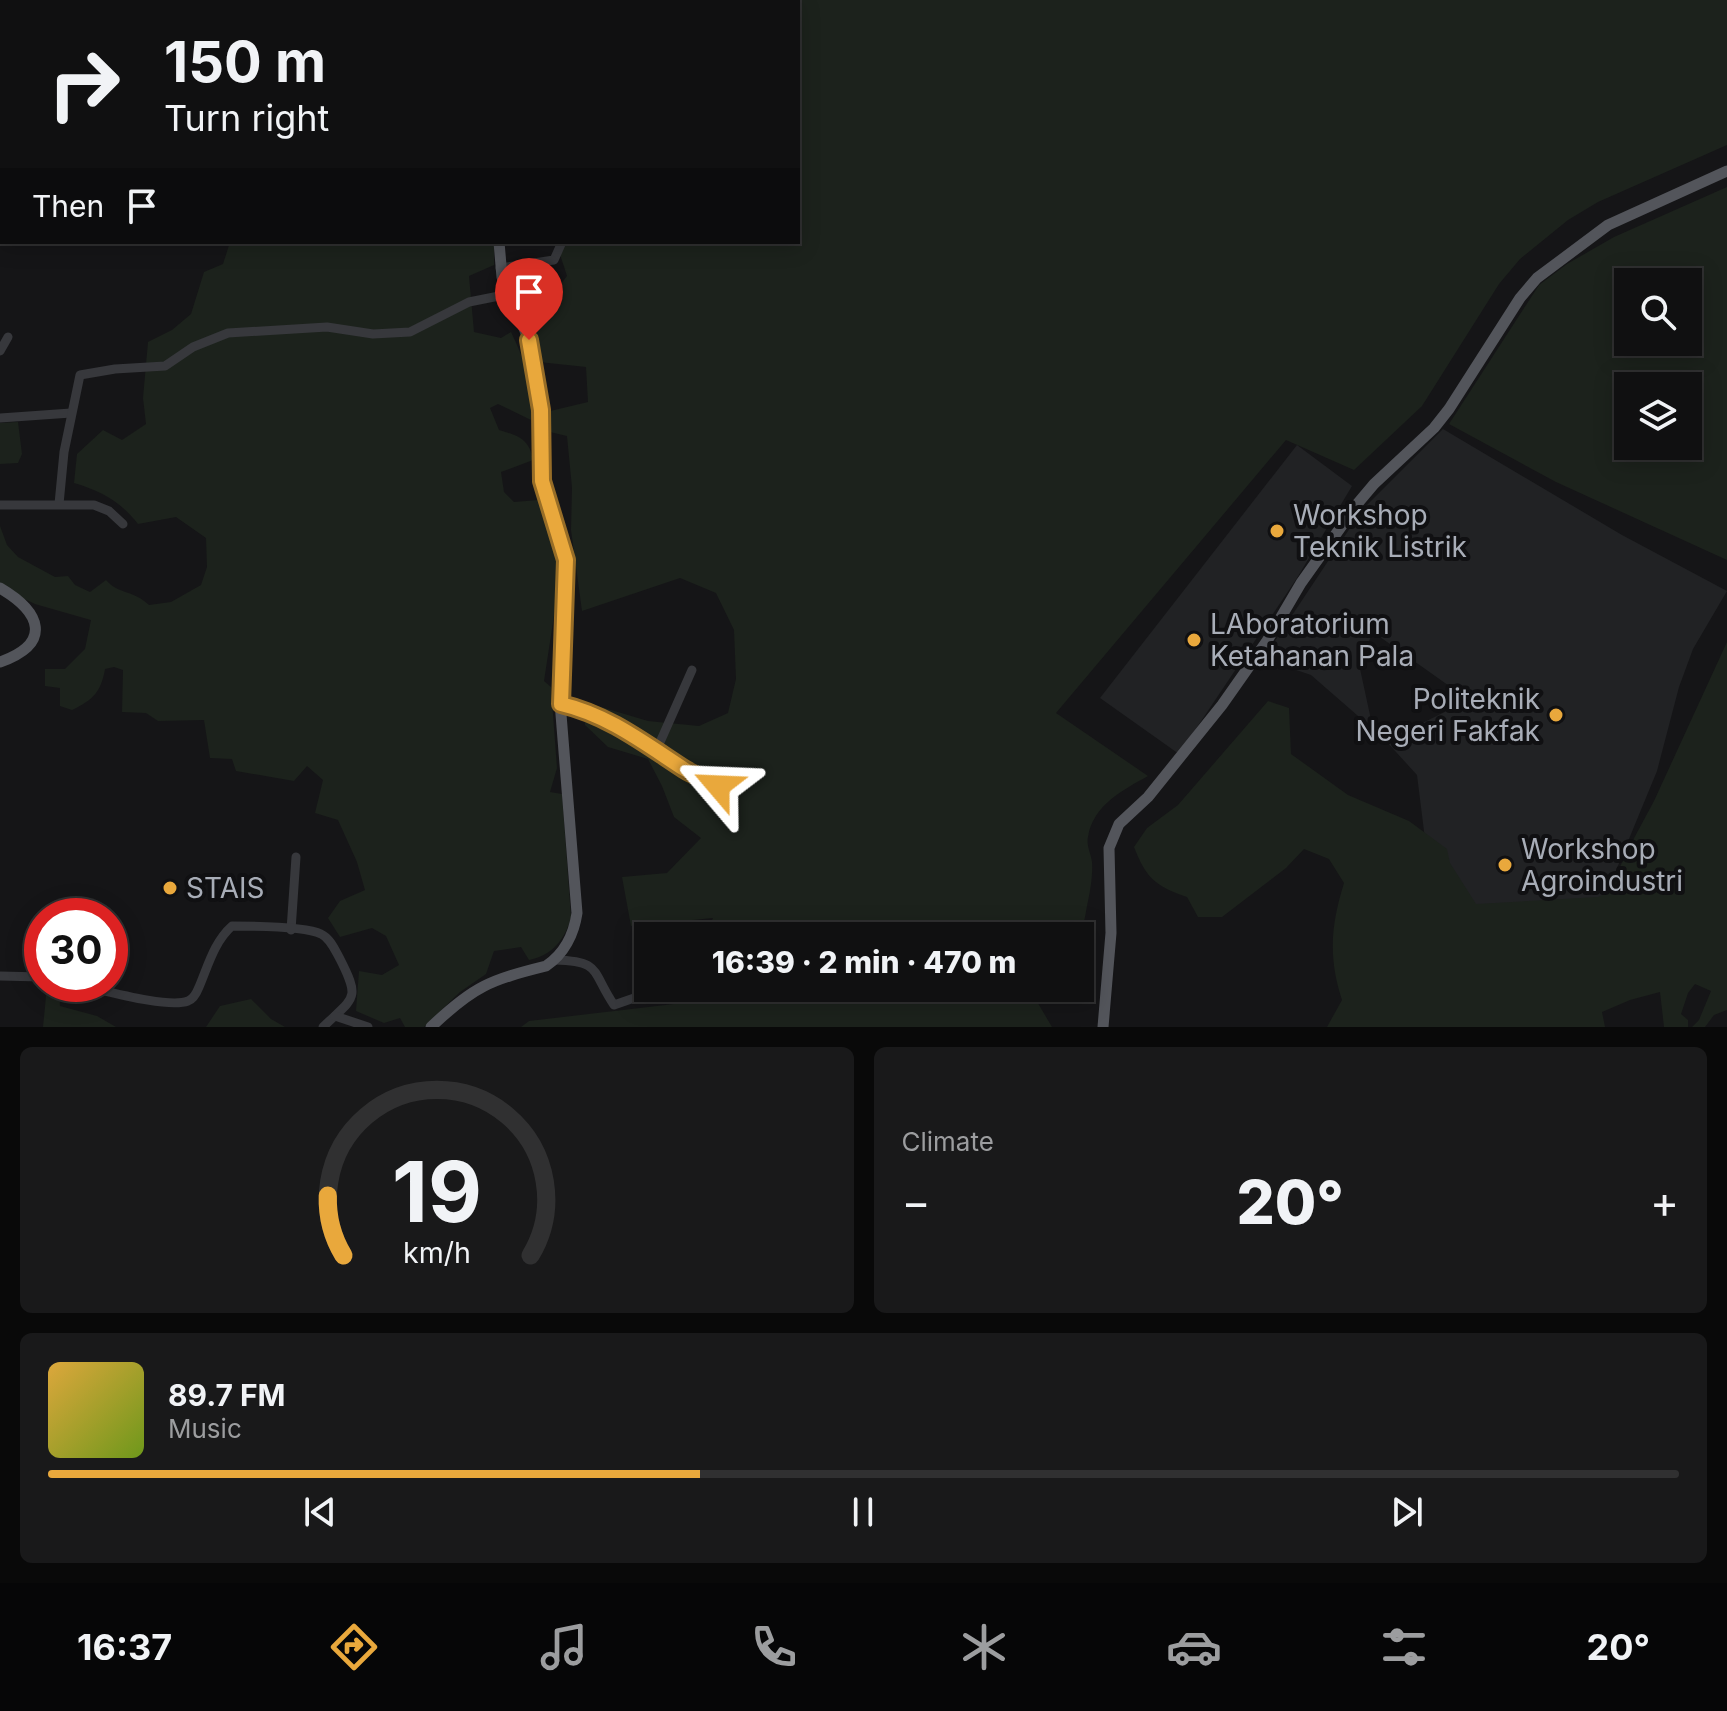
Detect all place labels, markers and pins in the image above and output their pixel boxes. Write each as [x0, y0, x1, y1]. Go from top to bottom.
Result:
pin [495, 258, 563, 340]
place label: Workshop Teknik Listrik [1293, 498, 1467, 564]
marker: Workshop Teknik Listrik [1268, 522, 1286, 540]
place label: LAboratorium Ketahanan Pala [1210, 607, 1414, 673]
marker: LAboratorium Ketahanan Pala [1185, 631, 1203, 649]
place label: Politeknik Negeri Fakfak [1355, 682, 1540, 748]
marker: Politeknik Negeri Fakfak [1547, 706, 1565, 724]
place label: Workshop Agroindustri [1521, 832, 1683, 898]
marker: Workshop Agroindustri [1496, 856, 1514, 874]
place label: STAIS [186, 871, 264, 905]
marker: STAIS [161, 879, 179, 897]

